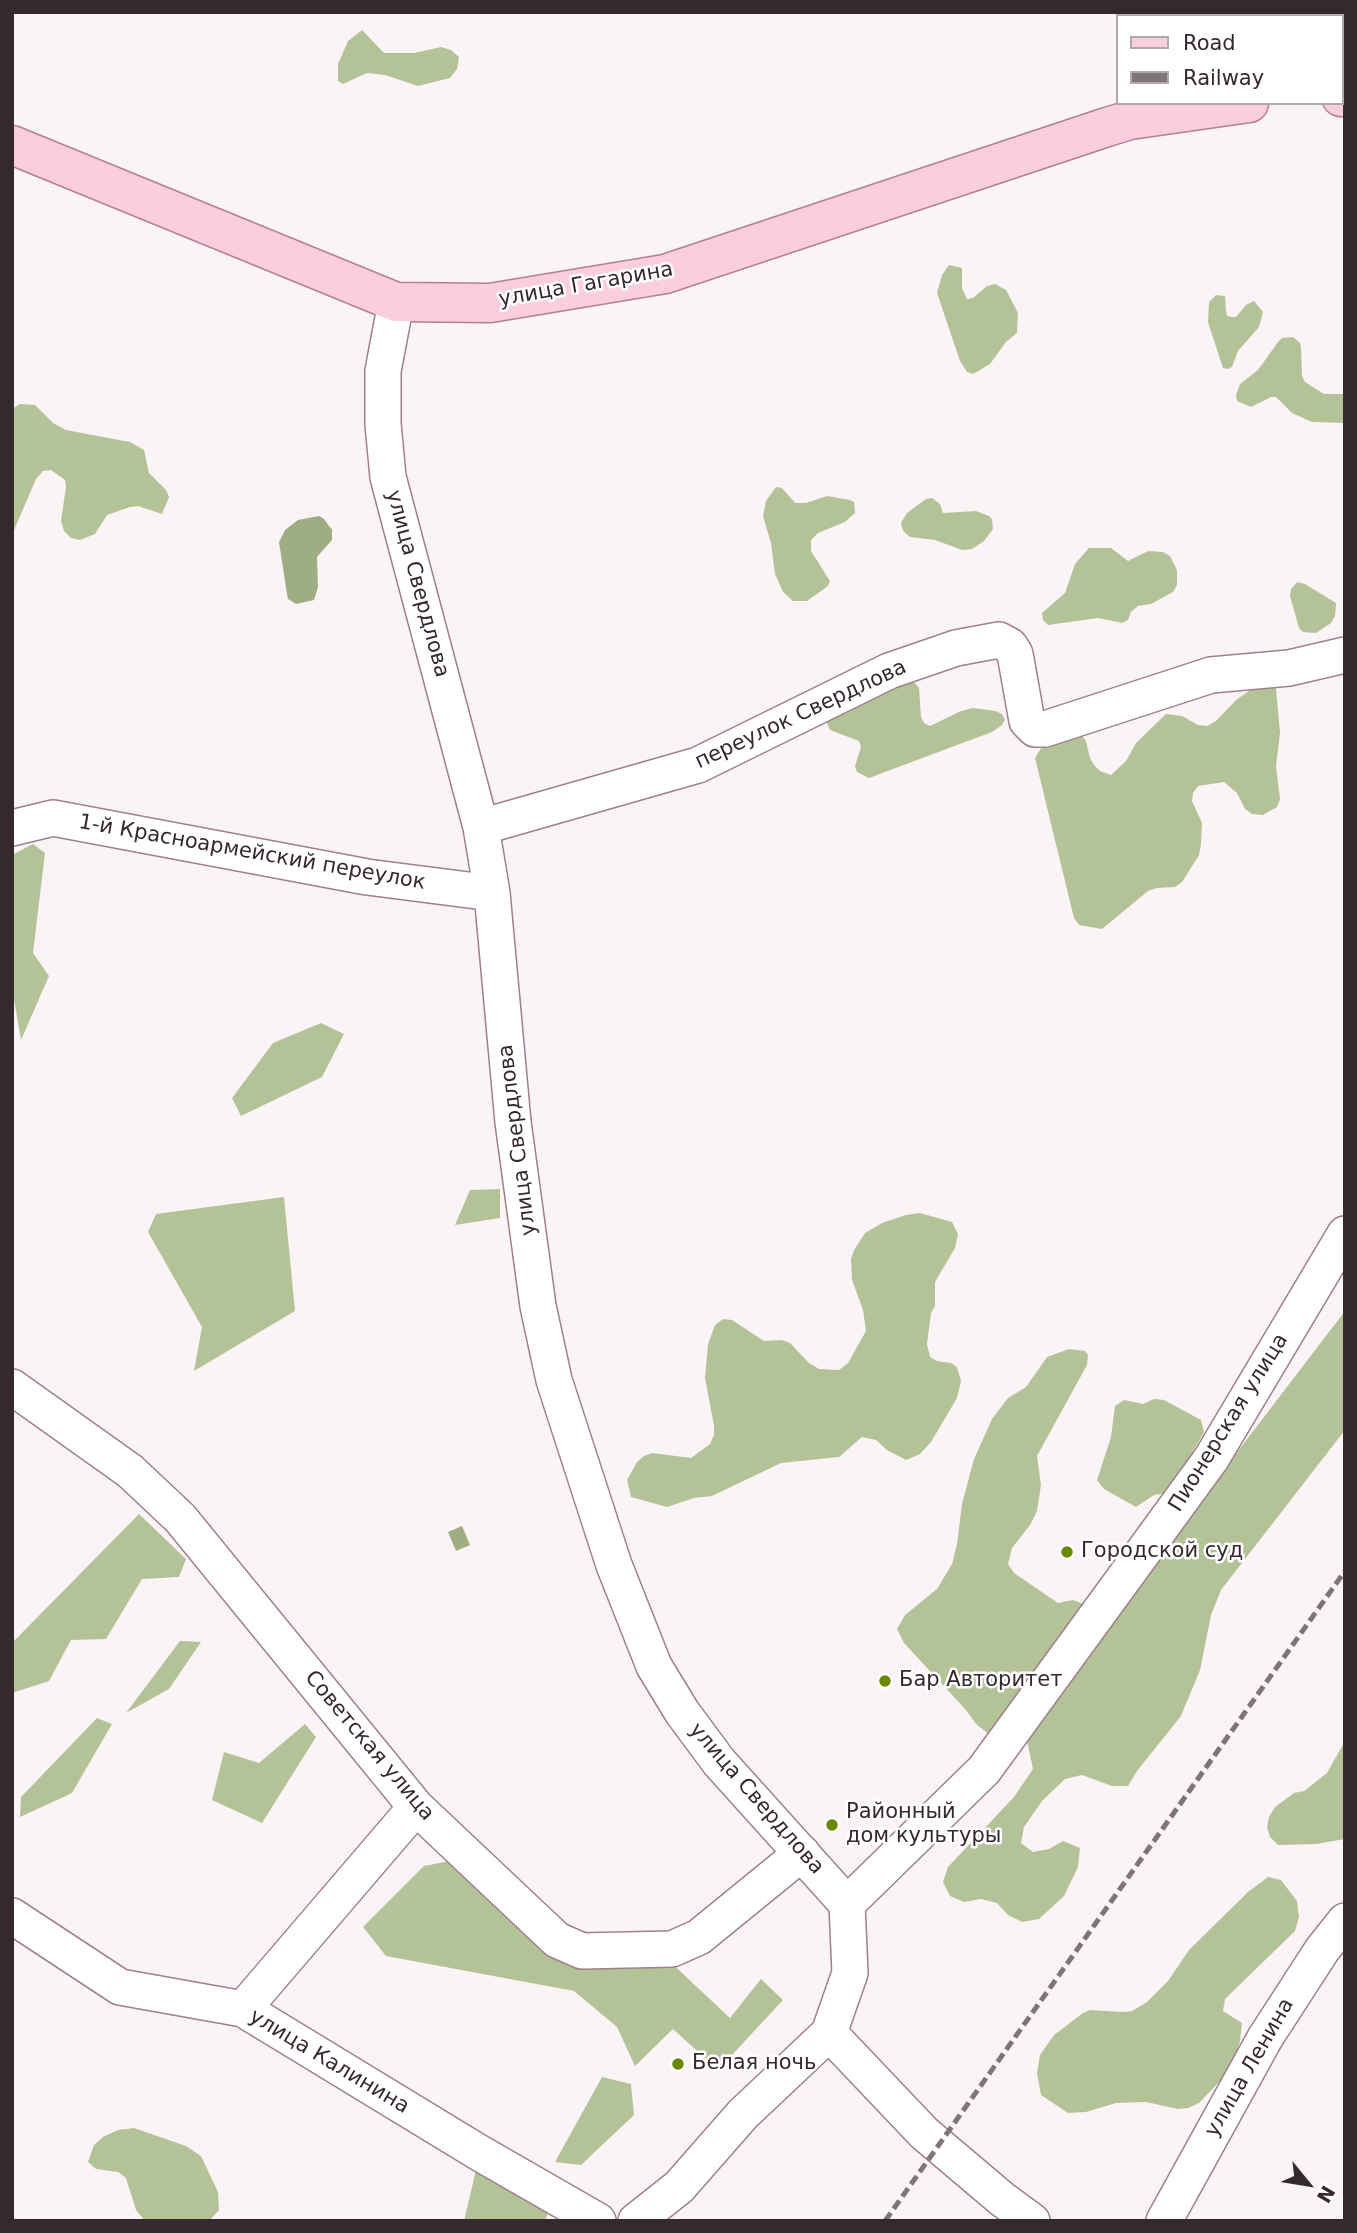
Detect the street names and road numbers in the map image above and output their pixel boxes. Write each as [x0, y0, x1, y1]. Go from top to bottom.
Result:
street label: улица Гагарина [497, 257, 675, 313]
street label: улица Свердлова [380, 488, 454, 680]
street label: переулок Свердлова [691, 655, 911, 775]
street label: 1-й Красноармейский переулок [77, 810, 427, 896]
street label: улица Свердлова [494, 1043, 542, 1237]
street label: Пионерская улица [1164, 1329, 1294, 1517]
street label: Советская улица [299, 1666, 439, 1826]
street label: улица Свердлова [683, 1718, 829, 1880]
street label: улица Ленина [1200, 1994, 1300, 2142]
street label: улица Калинина [244, 2004, 414, 2120]

